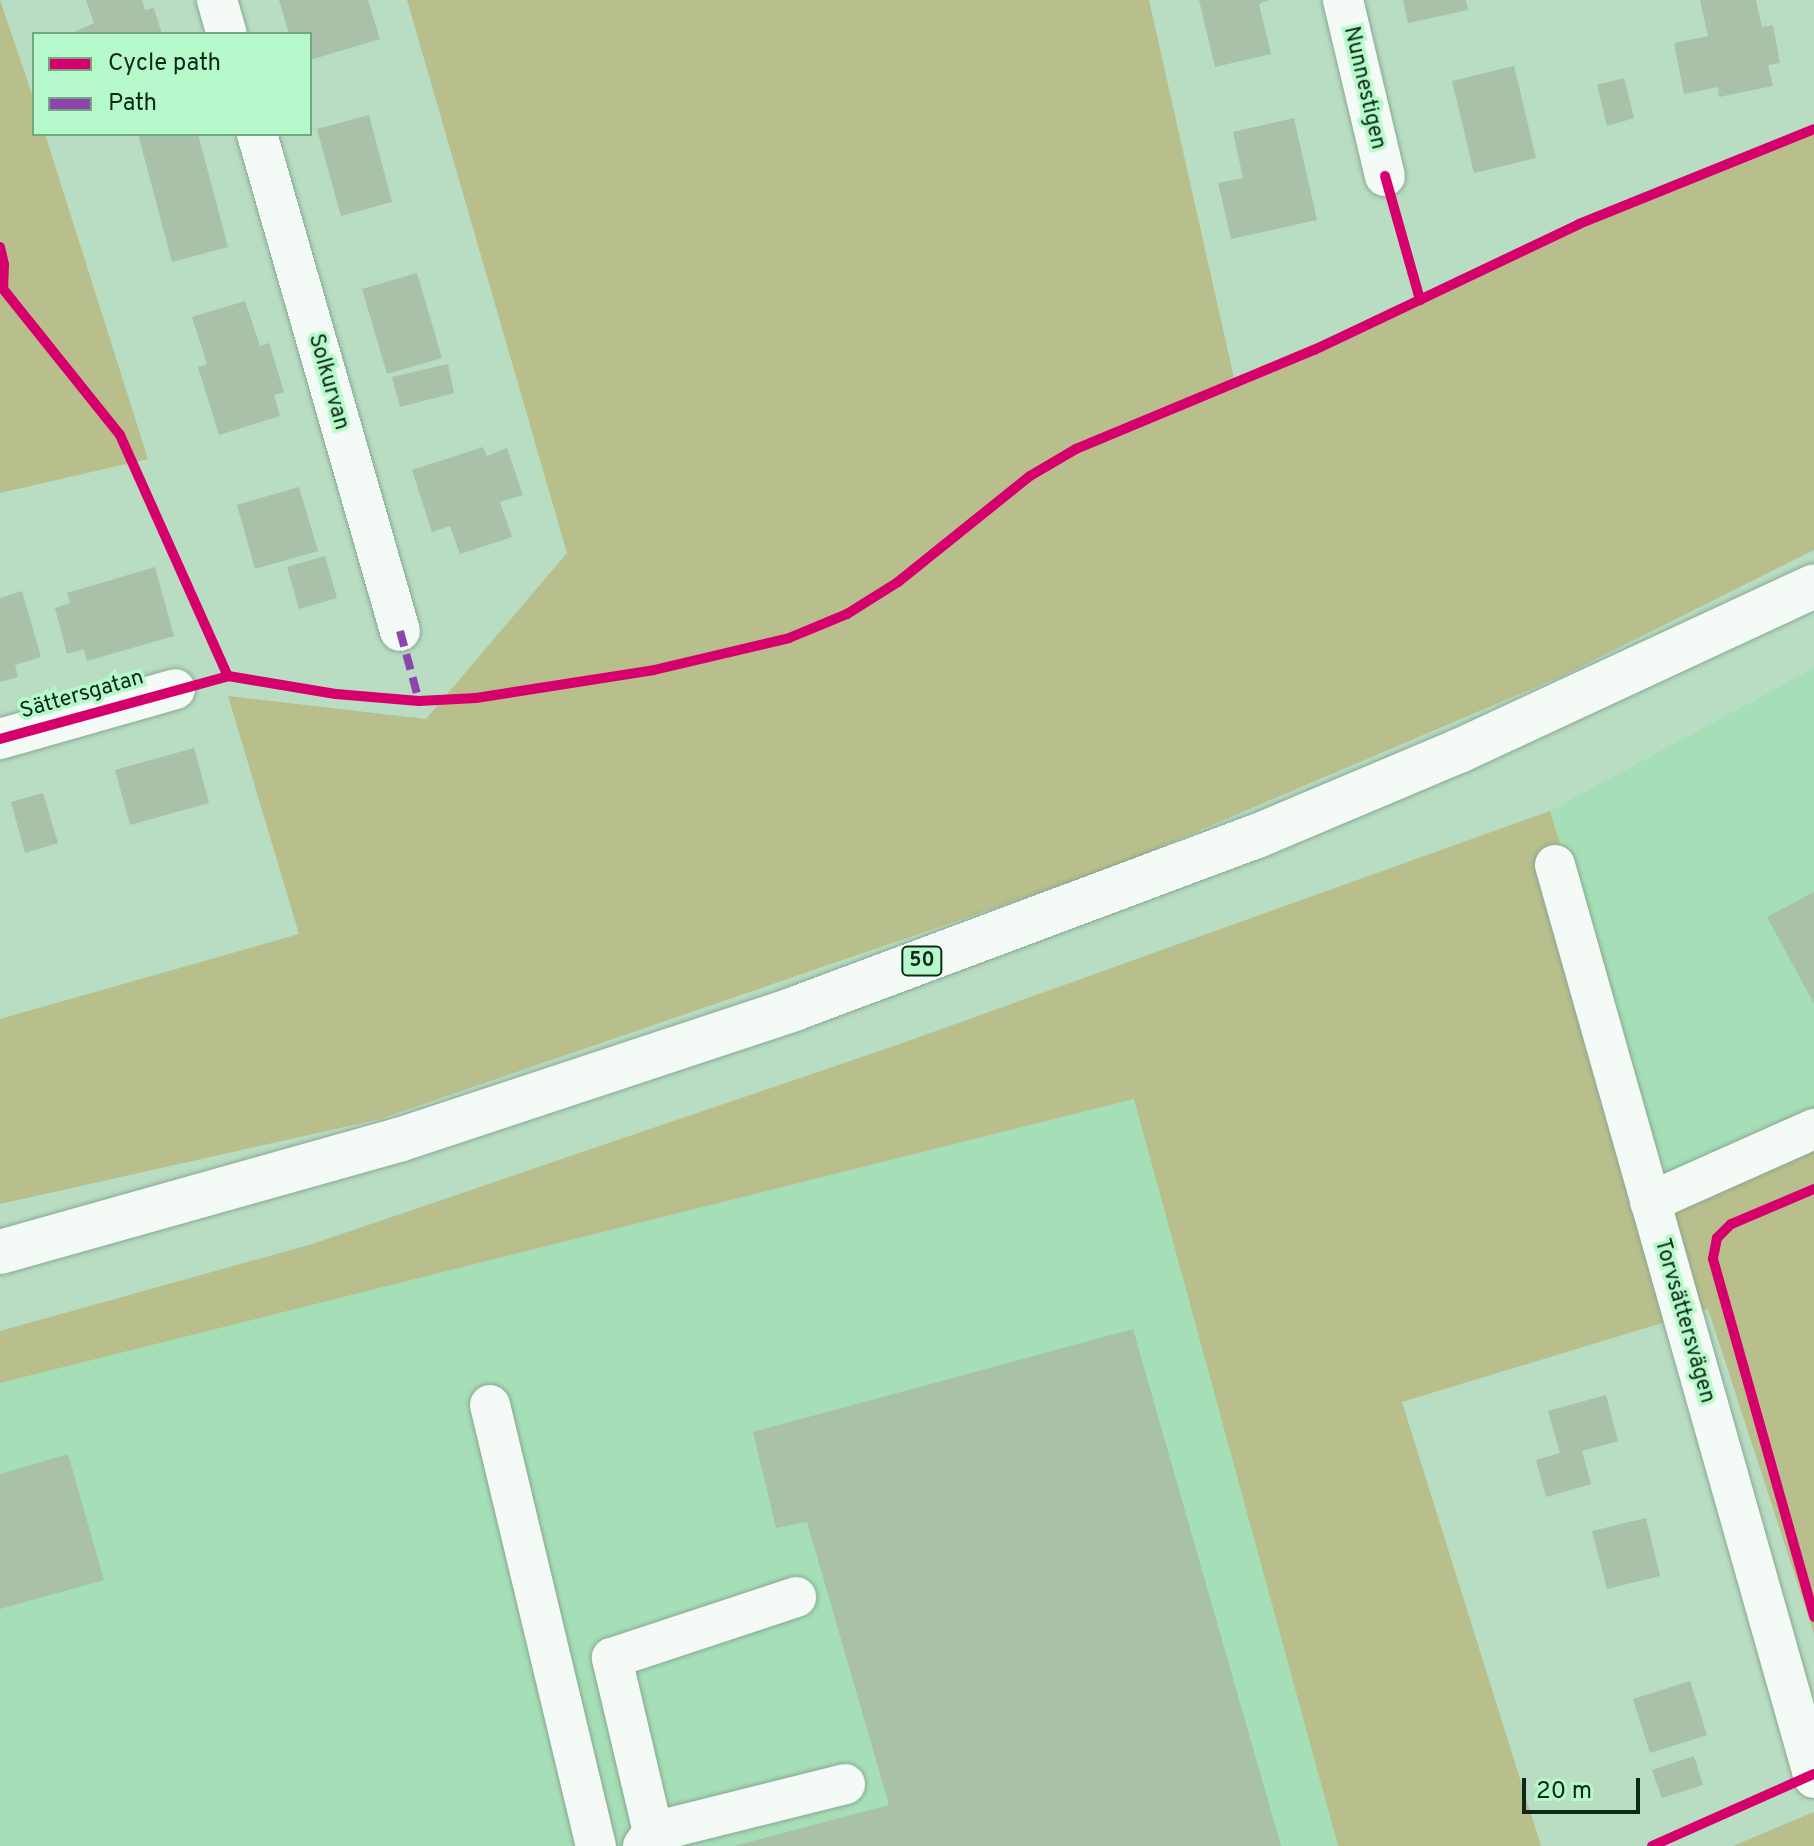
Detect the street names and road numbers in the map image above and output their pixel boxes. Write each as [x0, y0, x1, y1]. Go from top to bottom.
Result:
street label: Nunnestigen [1337, 24, 1391, 152]
street label: Solkurvan [302, 331, 354, 433]
street label: Sättersgatan [17, 665, 147, 725]
road number: 50 [900, 945, 944, 977]
street label: Torvsättersvägen [1648, 1236, 1720, 1406]

